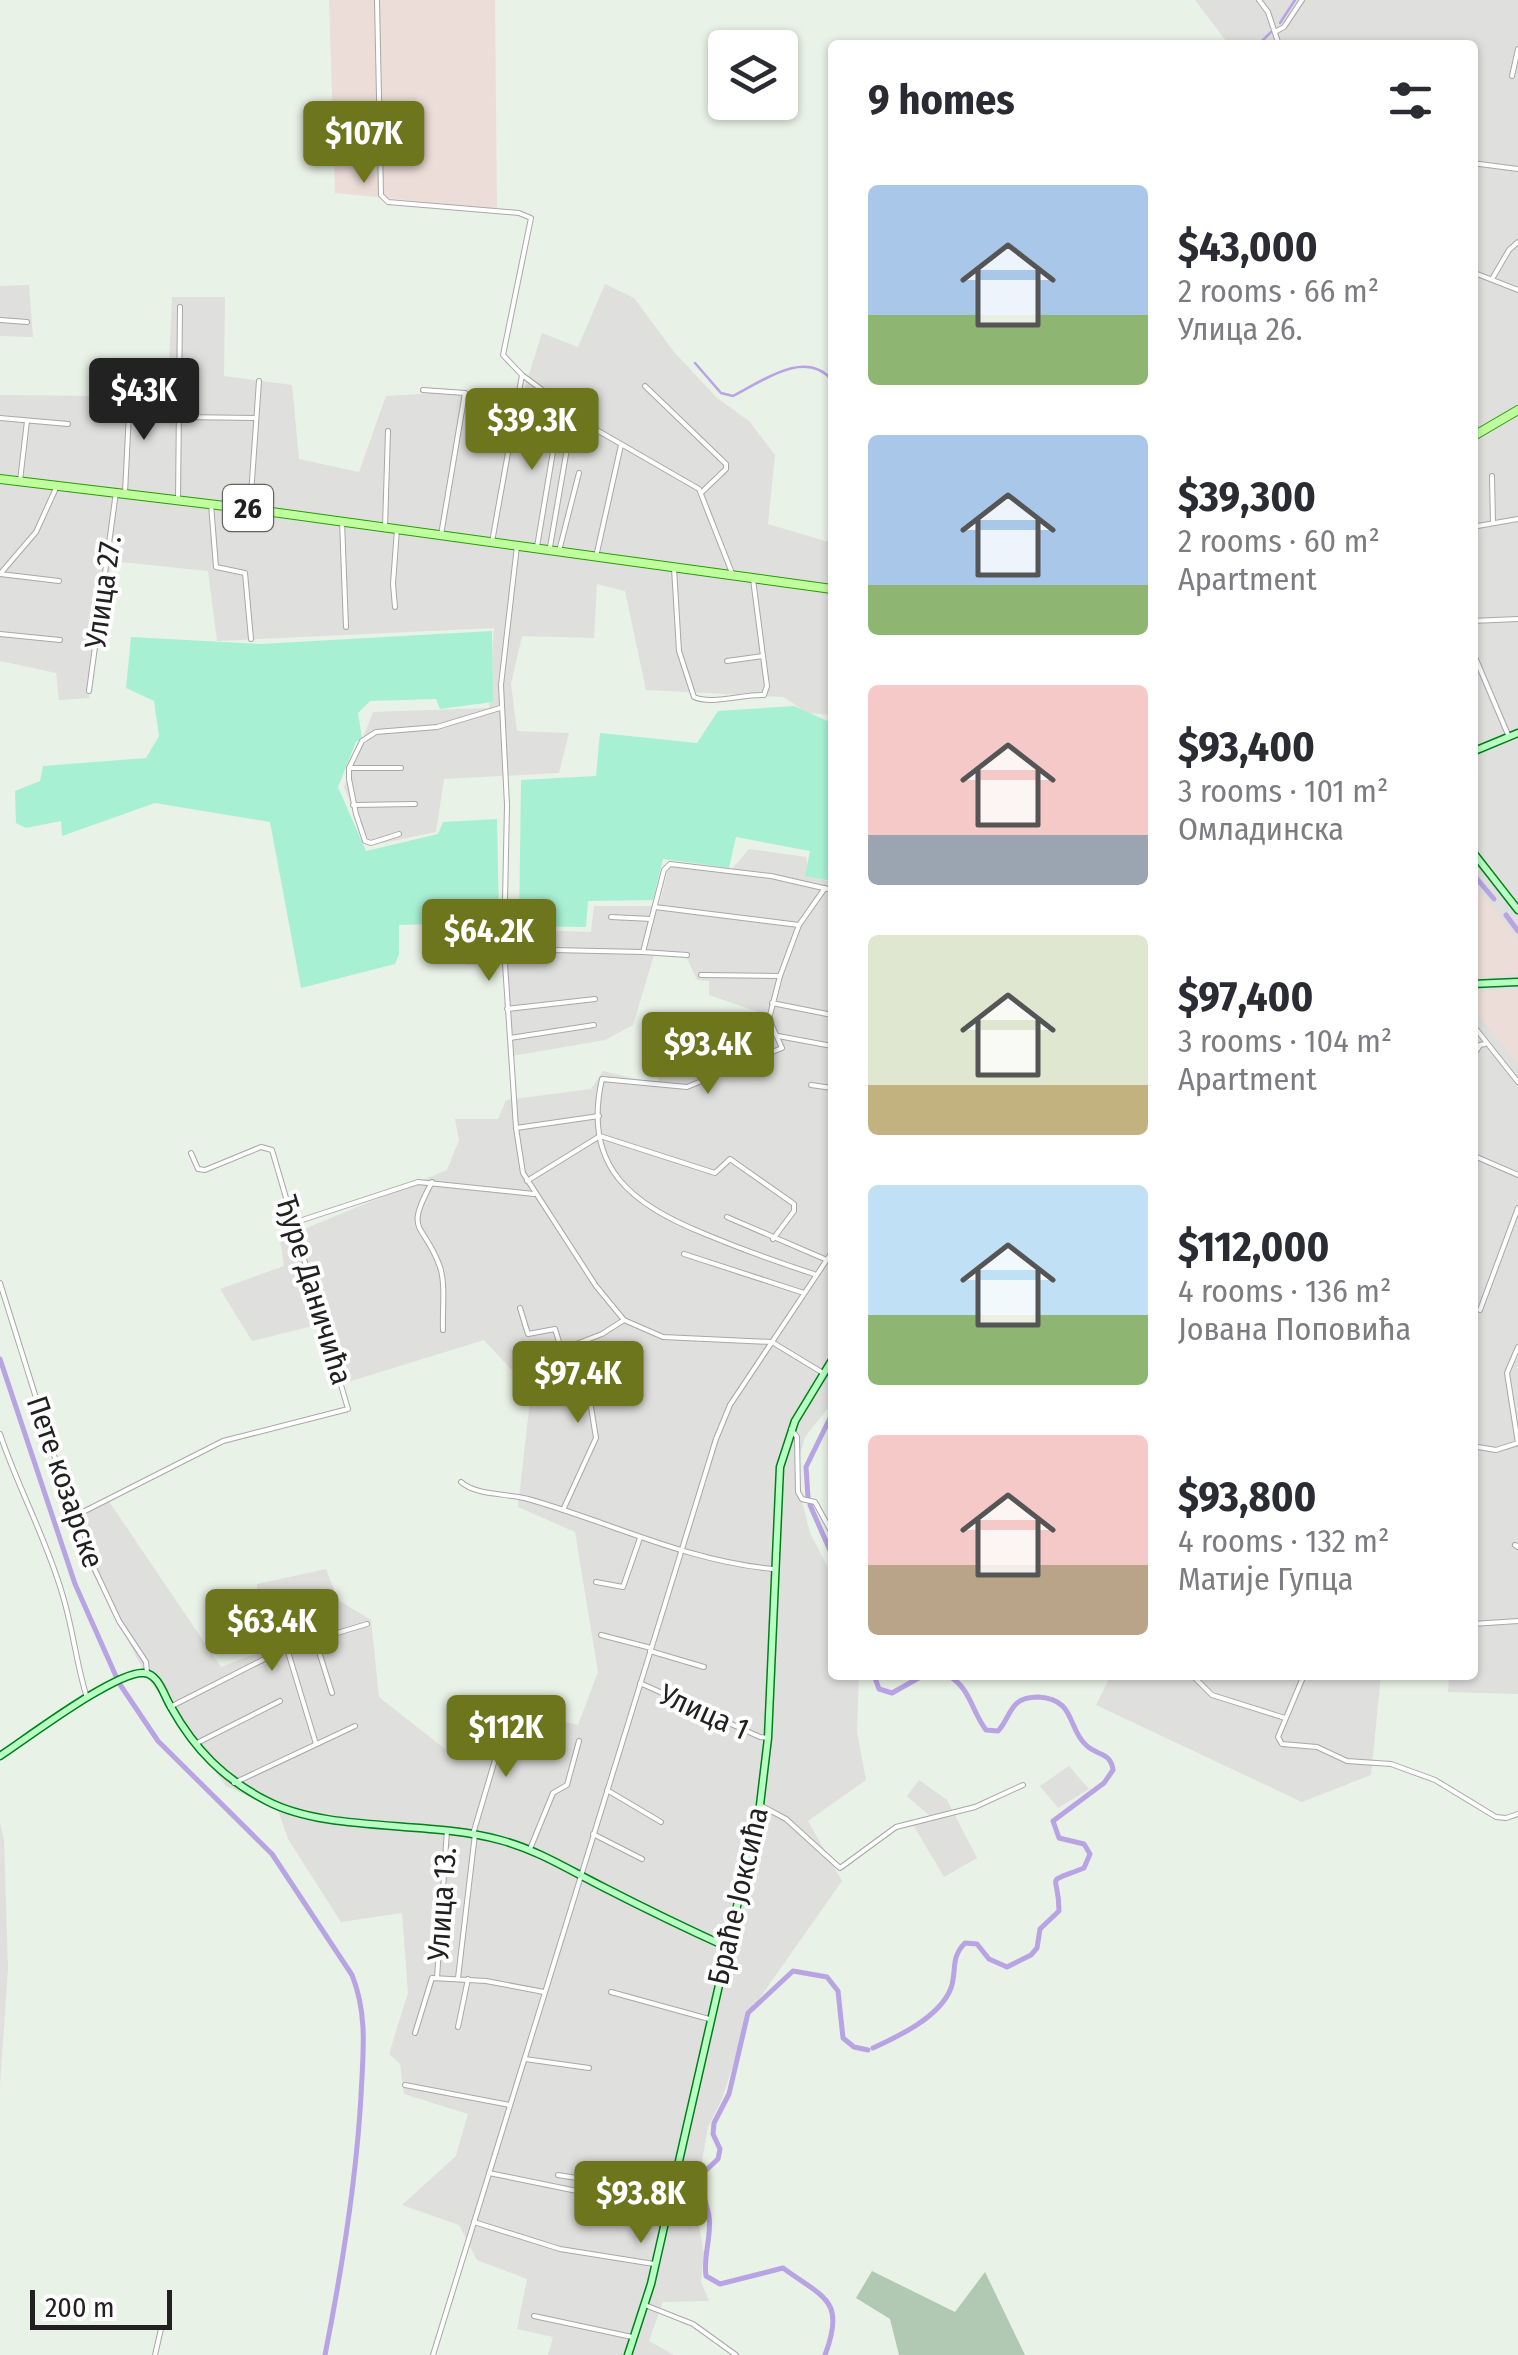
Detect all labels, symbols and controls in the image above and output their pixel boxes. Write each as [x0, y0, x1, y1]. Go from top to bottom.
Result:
map controls [708, 30, 798, 120]
button: layers [708, 30, 798, 120]
icon: filters [1383, 73, 1438, 128]
text: 9 homes [868, 75, 1015, 125]
pin: $107K [294, 101, 434, 186]
text: $107K [325, 114, 403, 152]
text: $43,000 [1178, 222, 1318, 272]
icon: home [948, 225, 1068, 345]
text: 2 rooms · 66 m² [1178, 272, 1379, 310]
text: Улица 26. [1178, 310, 1303, 348]
pin: $43K [85, 358, 203, 443]
text: $43K [111, 371, 177, 409]
pin: $39.3K [451, 388, 613, 473]
text: $39.3K [488, 401, 576, 439]
text: $39,300 [1178, 472, 1316, 522]
icon: home [948, 475, 1068, 595]
road number: 26 [223, 485, 273, 531]
text: 2 rooms · 60 m² [1178, 522, 1380, 560]
street label: Улица 27. [77, 533, 129, 652]
text: Apartment [1178, 560, 1317, 598]
text: $93,400 [1178, 722, 1315, 772]
icon: home [948, 725, 1068, 845]
text: 3 rooms · 101 m² [1178, 772, 1388, 810]
text: Омладинска [1178, 810, 1344, 848]
pin: $64.2K [408, 899, 570, 984]
text: $64.2K [444, 912, 534, 950]
text: $97,400 [1178, 972, 1313, 1022]
icon: home [948, 975, 1068, 1095]
pin: $93.4K [627, 1012, 789, 1097]
text: 3 rooms · 104 m² [1178, 1022, 1392, 1060]
text: $93.4K [664, 1025, 752, 1063]
text: Apartment [1178, 1060, 1317, 1098]
street label: Ђуре Даничића [268, 1191, 360, 1389]
text: $112,000 [1178, 1222, 1329, 1272]
icon: home [948, 1225, 1068, 1345]
text: 4 rooms · 136 m² [1178, 1272, 1391, 1310]
text: Јована Поповића [1178, 1310, 1411, 1348]
pin: $97.4K [497, 1341, 659, 1426]
text: $97.4K [535, 1354, 621, 1392]
street label: Пете козарске [19, 1391, 111, 1573]
text: $93,800 [1178, 1472, 1317, 1522]
icon: home [948, 1475, 1068, 1595]
text: 4 rooms · 132 m² [1178, 1522, 1389, 1560]
text: Матије Гупца [1178, 1560, 1353, 1598]
pin: $63.4K [191, 1589, 353, 1674]
text: $63.4K [227, 1602, 317, 1640]
street label: Улица 1 [653, 1676, 754, 1748]
pin: $112K [436, 1695, 576, 1780]
text: $112K [469, 1708, 543, 1746]
street label: Браће Јоксића [700, 1804, 776, 1988]
street label: Улица 13. [420, 1846, 464, 1963]
pin: $93.8K [560, 2161, 722, 2246]
text: $93.8K [596, 2174, 686, 2212]
scale bar [30, 2285, 172, 2330]
text: 200 m [45, 2291, 115, 2324]

